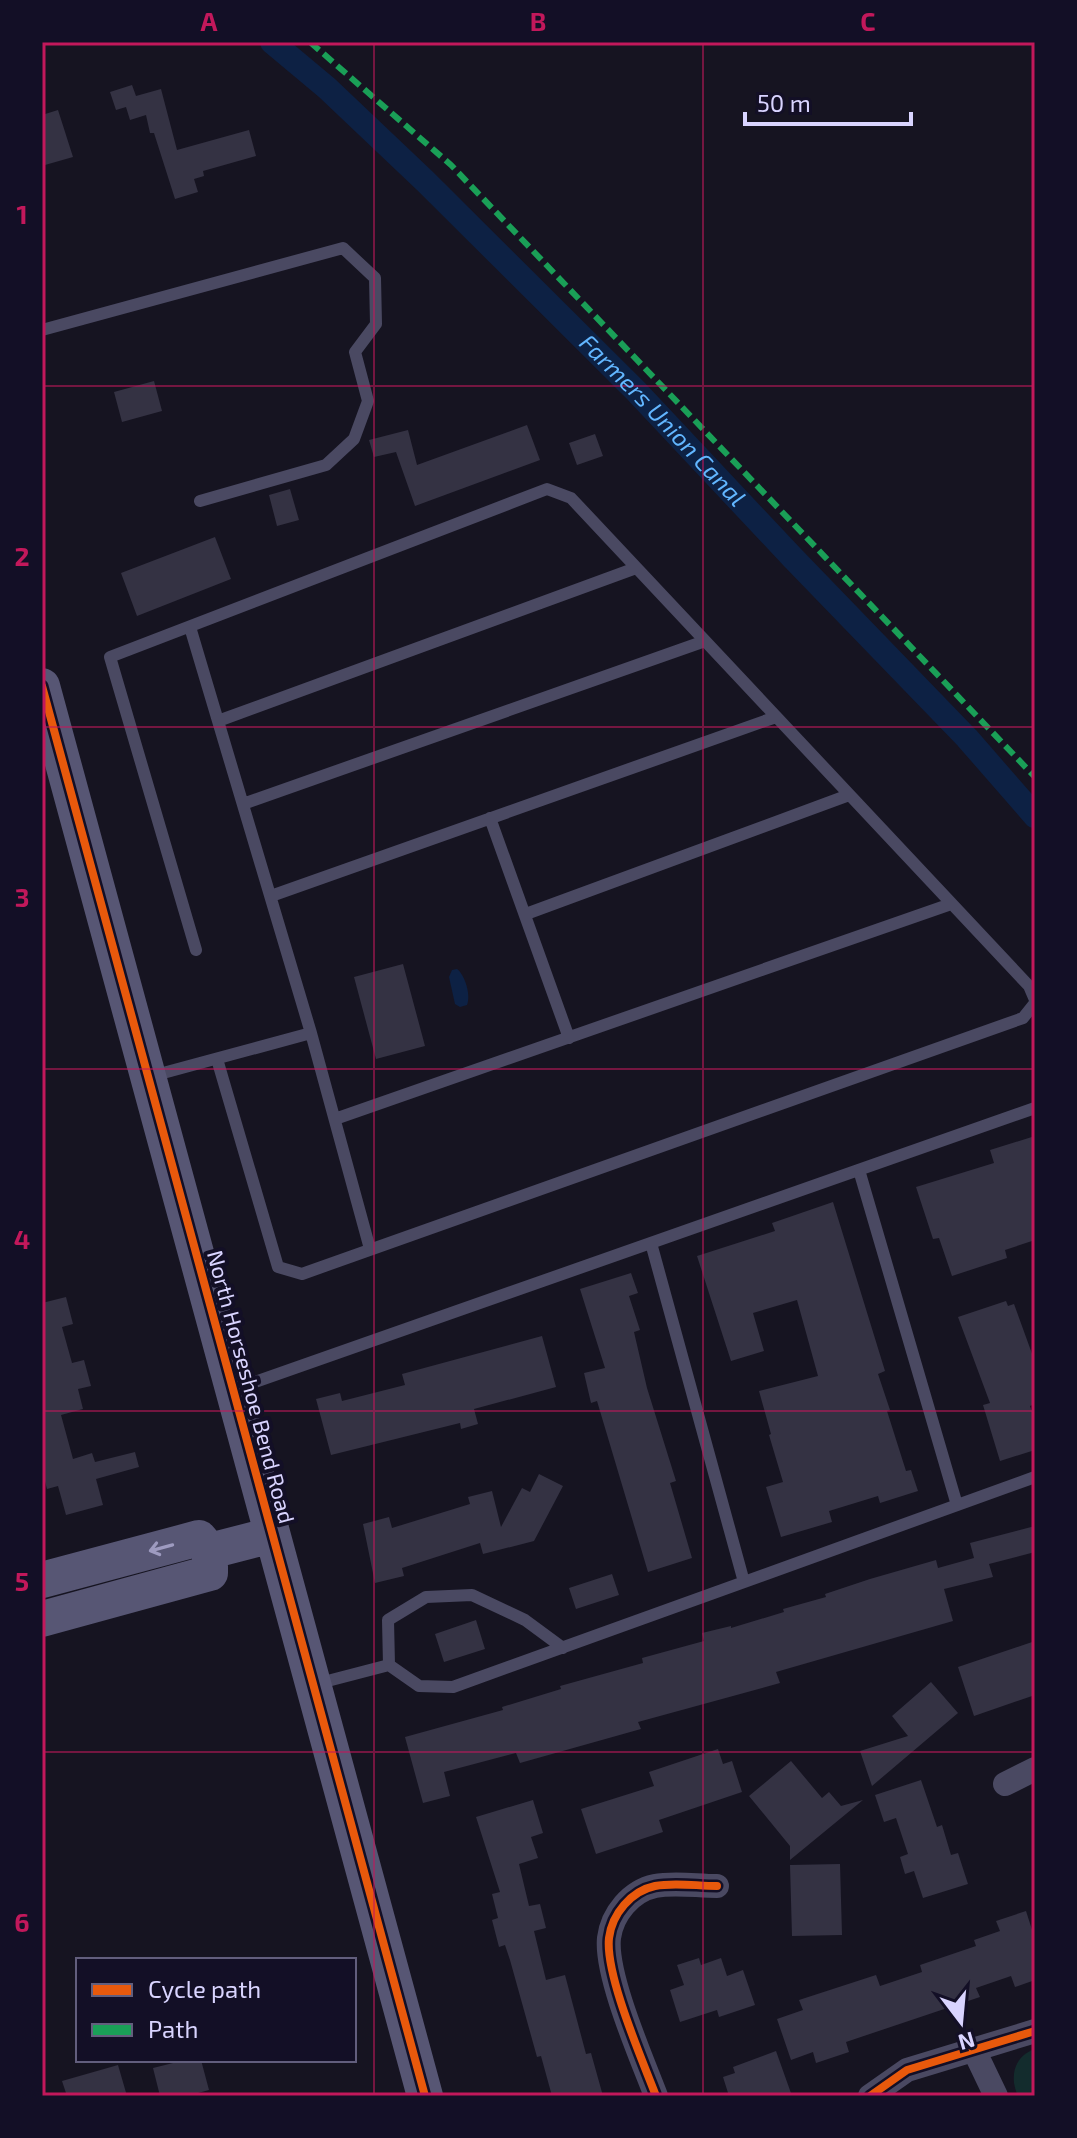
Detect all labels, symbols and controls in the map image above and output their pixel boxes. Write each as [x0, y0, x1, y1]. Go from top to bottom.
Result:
text: A [201, 5, 218, 36]
text: B [530, 5, 546, 36]
text: C [860, 5, 876, 36]
scale bar [745, 76, 911, 126]
text: 50 m [757, 88, 811, 117]
text: 1 [16, 198, 28, 229]
water label: Farmers Union Canal [574, 327, 753, 511]
text: 2 [14, 540, 30, 571]
text: 3 [15, 881, 29, 912]
text: 4 [14, 1223, 30, 1254]
street label: North Horseshoe Bend Road [203, 1247, 301, 1526]
one-way arrow [148, 1542, 174, 1557]
text: 5 [15, 1565, 29, 1596]
text: 6 [14, 1906, 30, 1937]
legend [76, 1958, 356, 2062]
text: Cycle path [148, 1974, 261, 2003]
north arrow [921, 1982, 1001, 2062]
text: Path [148, 2014, 198, 2043]
text: N [956, 2028, 978, 2057]

